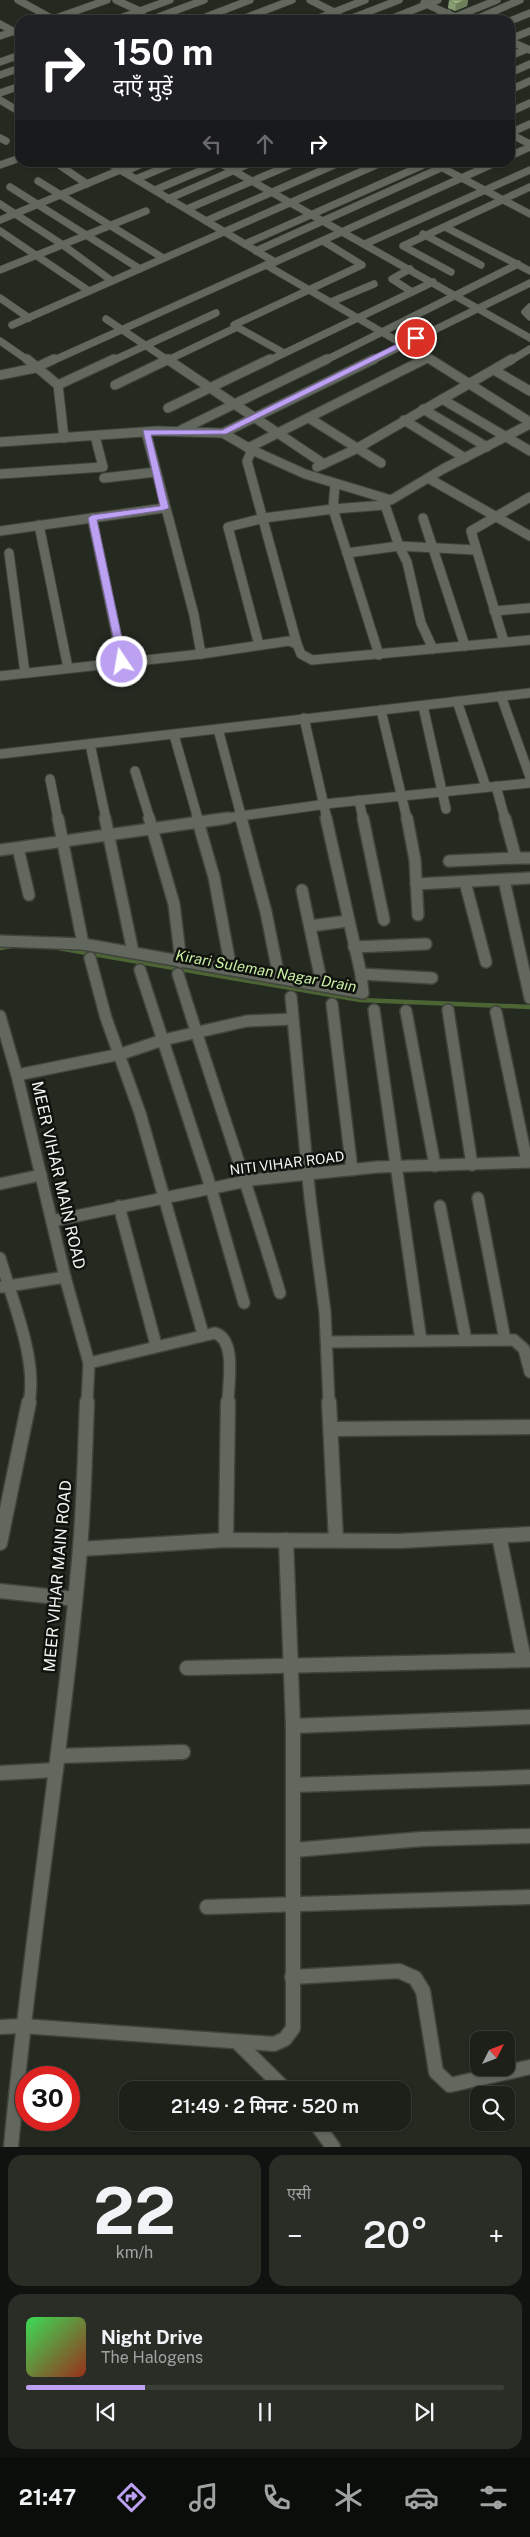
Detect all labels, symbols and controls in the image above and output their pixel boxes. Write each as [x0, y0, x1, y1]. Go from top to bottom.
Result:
text: 150 m [113, 32, 213, 73]
icon: right [30, 35, 95, 100]
text: दाएँ मुड़ें [113, 74, 173, 100]
icon: left [198, 130, 226, 158]
icon: ahead [251, 130, 279, 158]
icon: right [304, 130, 332, 158]
pin [395, 317, 437, 359]
icon: arrive [402, 324, 430, 352]
position arrow [95, 635, 147, 687]
water label: Kirari Suleman Nagar Drain [174, 946, 358, 995]
street label: MEER VIHAR MAIN ROAD [28, 1079, 89, 1271]
street label: NITI VIHAR ROAD [229, 1148, 345, 1178]
street label: MEER VIHAR MAIN ROAD [40, 1479, 75, 1673]
north arrow [470, 2031, 515, 2076]
map controls [470, 2031, 515, 2131]
speed limit sign: 30 [15, 2066, 80, 2131]
button: search [470, 2086, 515, 2131]
text: 21:49 · 2 मिनट · 520 m [171, 2095, 359, 2117]
text: 22 [93, 2172, 176, 2249]
text: एसी [287, 2184, 311, 2203]
text: 20° [363, 2212, 428, 2257]
text: − [287, 2219, 303, 2252]
text: + [488, 2219, 504, 2252]
text: km/h [116, 2243, 153, 2262]
text: Night Drive [101, 2326, 203, 2348]
text: The Halogens [101, 2348, 203, 2367]
icon: previous [92, 2398, 120, 2426]
icon: pause [251, 2398, 279, 2426]
icon: next [410, 2398, 438, 2426]
icon: directions [114, 2480, 149, 2515]
icon: music [186, 2480, 221, 2515]
icon: phone [259, 2480, 294, 2515]
icon: climate [331, 2480, 366, 2515]
icon: car [404, 2480, 439, 2515]
icon: filters [476, 2480, 511, 2515]
text: 21:47 [19, 2484, 76, 2510]

